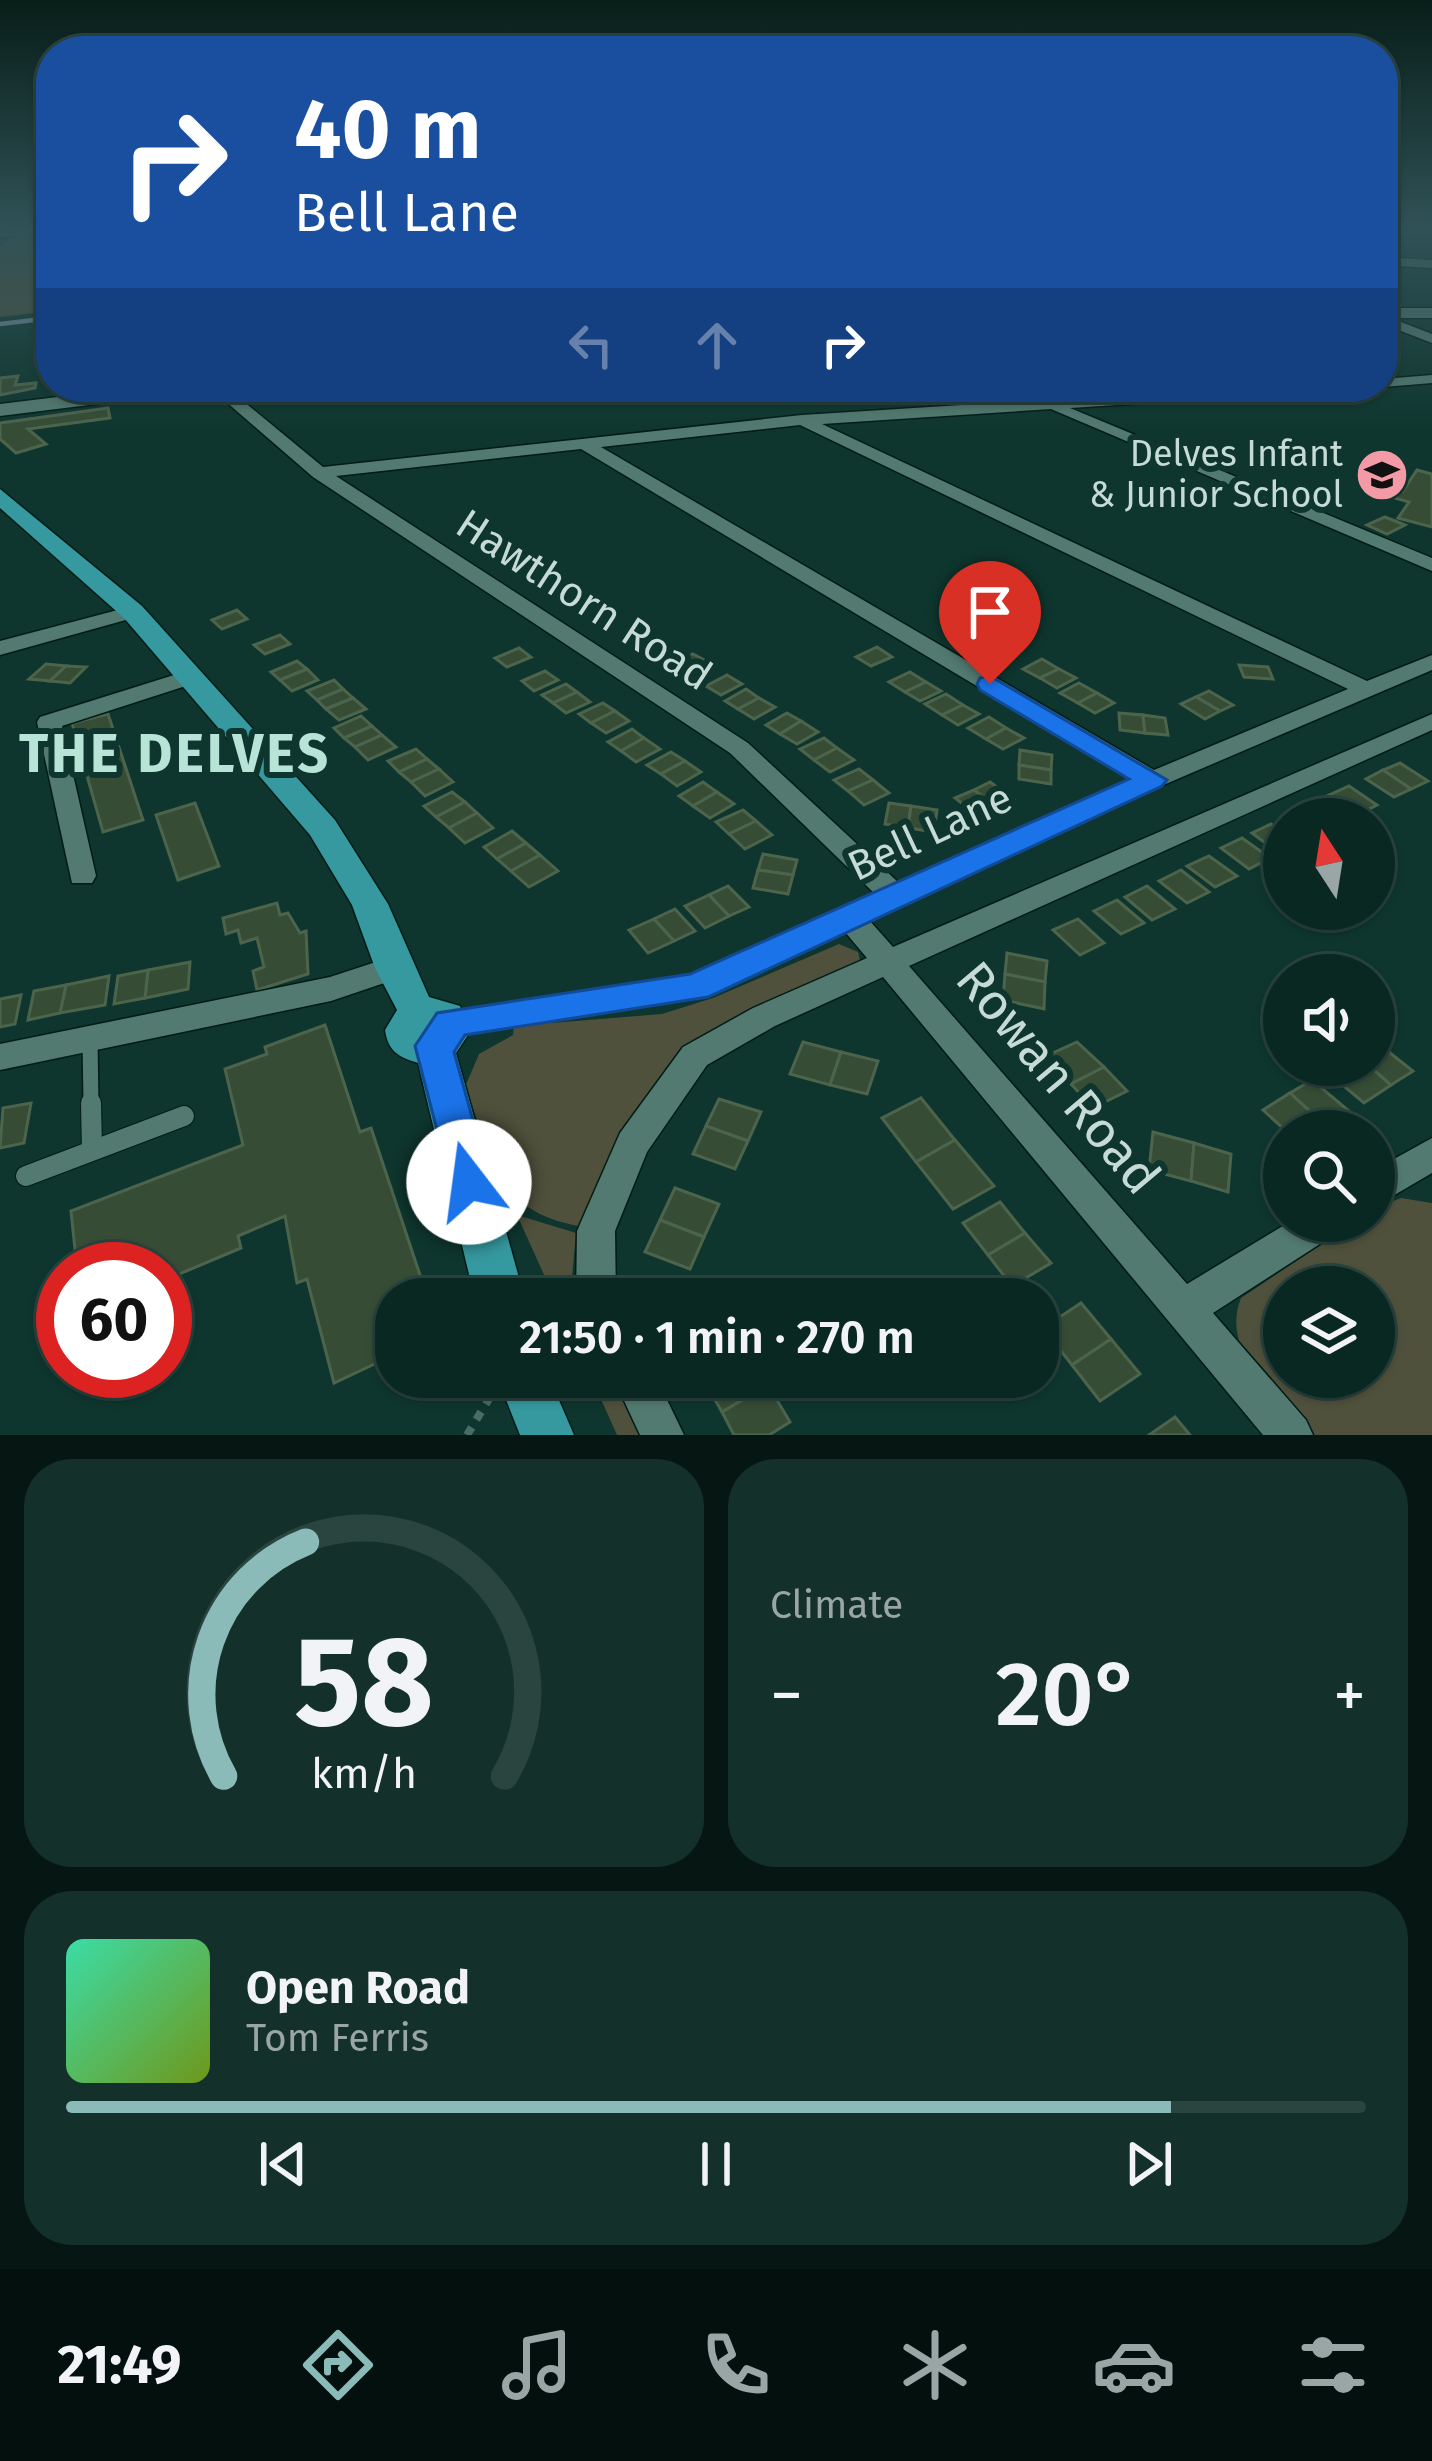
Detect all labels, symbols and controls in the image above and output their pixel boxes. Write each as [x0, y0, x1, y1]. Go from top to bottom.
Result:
text: 40 m [294, 79, 482, 180]
icon: right [96, 84, 252, 240]
text: Bell Lane [294, 181, 519, 245]
icon: left [558, 312, 624, 378]
icon: ahead [684, 312, 750, 378]
icon: right [810, 312, 876, 378]
place label: Delves Infant & Junior School [1089, 432, 1343, 517]
school or university icon: Delves Infant & Junior School [1354, 447, 1410, 503]
street label: Hawthorn Road [447, 499, 721, 701]
pin [939, 561, 1041, 684]
icon: arrive [957, 579, 1023, 645]
district label: THE DELVES [19, 722, 331, 786]
street label: Bell Lane [840, 772, 1020, 892]
north arrow [1263, 798, 1395, 930]
map controls [1263, 798, 1395, 1398]
street label: Rowan Road [943, 949, 1173, 1207]
button: sound [1263, 954, 1395, 1086]
button: search [1263, 1110, 1395, 1242]
position arrow [406, 1119, 532, 1245]
speed limit sign: 60 [36, 1242, 192, 1398]
button: layers [1263, 1266, 1395, 1398]
text: 21:50 · 1 min · 270 m [519, 1311, 915, 1365]
text: Climate [770, 1582, 903, 1628]
text: 58 [294, 1608, 434, 1758]
text: 20° [995, 1641, 1141, 1749]
text: − [770, 1656, 803, 1735]
text: + [1333, 1656, 1366, 1735]
text: km/h [311, 1748, 417, 1799]
text: Open Road [246, 1961, 470, 2015]
text: Tom Ferris [246, 2015, 429, 2061]
icon: previous [250, 2131, 316, 2197]
icon: pause [683, 2131, 749, 2197]
icon: next [1116, 2131, 1182, 2197]
icon: directions [296, 2323, 380, 2407]
icon: music [495, 2323, 579, 2407]
icon: phone [694, 2323, 778, 2407]
icon: climate [893, 2323, 977, 2407]
icon: car [1092, 2323, 1176, 2407]
icon: filters [1291, 2323, 1375, 2407]
text: 21:49 [57, 2333, 182, 2397]

